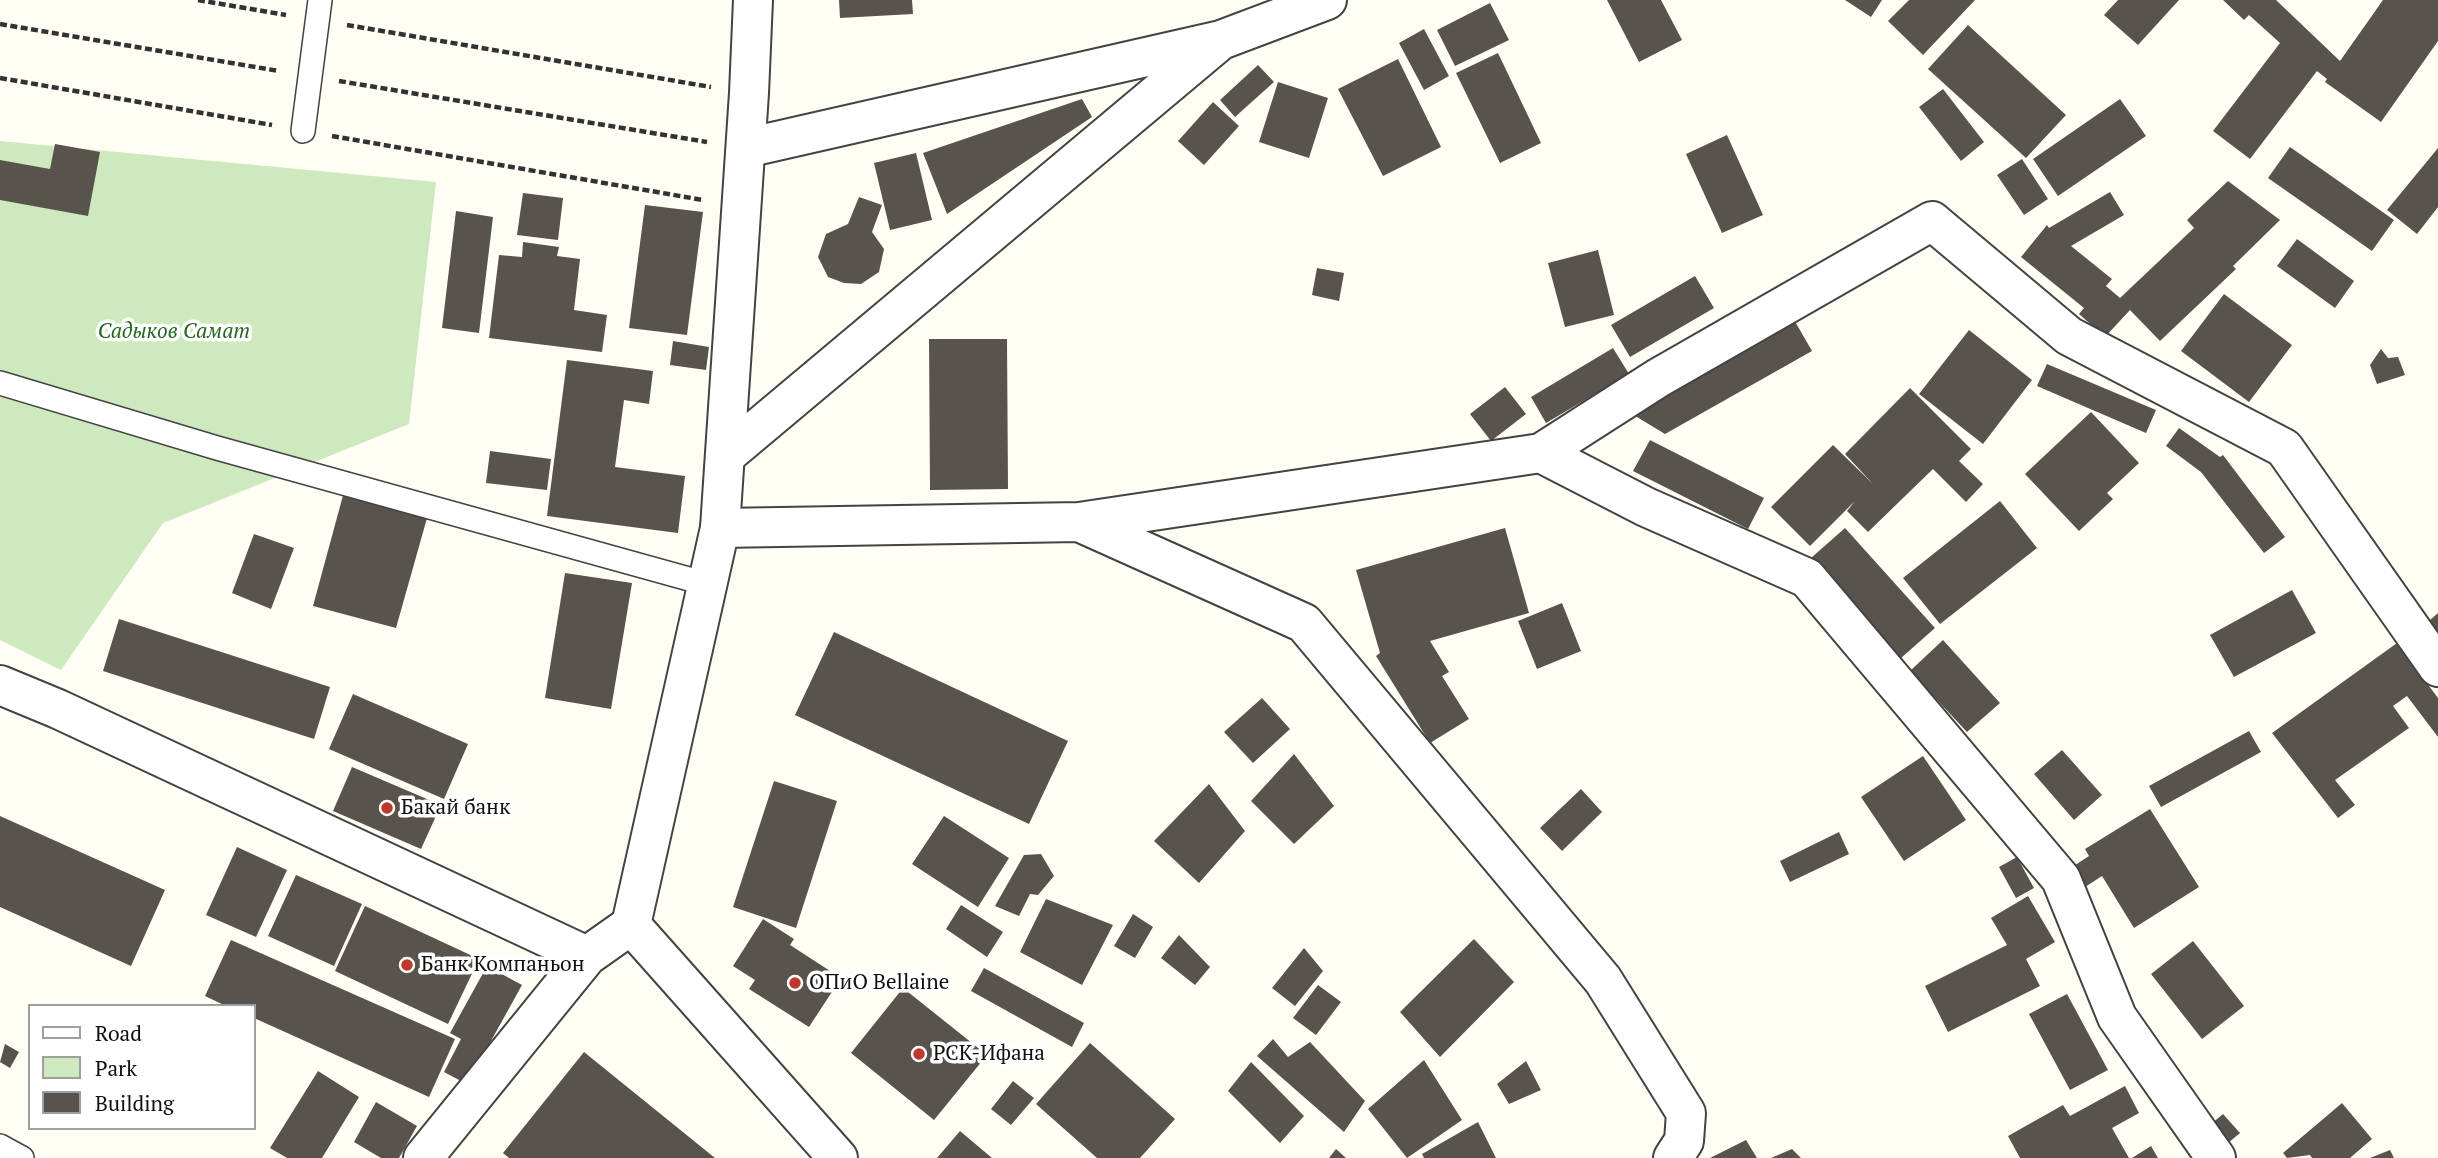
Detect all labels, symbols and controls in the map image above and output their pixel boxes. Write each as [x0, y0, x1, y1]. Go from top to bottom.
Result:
park label: Садыков Самат [98, 319, 250, 345]
place label: Бакай банк [401, 795, 510, 821]
marker: Бакай банк [379, 800, 395, 816]
place label: Банк Компаньон [421, 952, 585, 978]
marker: Банк Компаньон [399, 957, 415, 973]
place label: ОПиО Bellaine [809, 970, 949, 996]
marker: ОПиО Bellaine [787, 975, 803, 991]
legend [28, 1004, 256, 1130]
text: Road [95, 1019, 142, 1047]
place label: РСК-Ифана [933, 1041, 1045, 1067]
marker: РСК-Ифана [911, 1046, 927, 1062]
text: Park [95, 1054, 137, 1082]
text: Building [95, 1089, 174, 1117]

